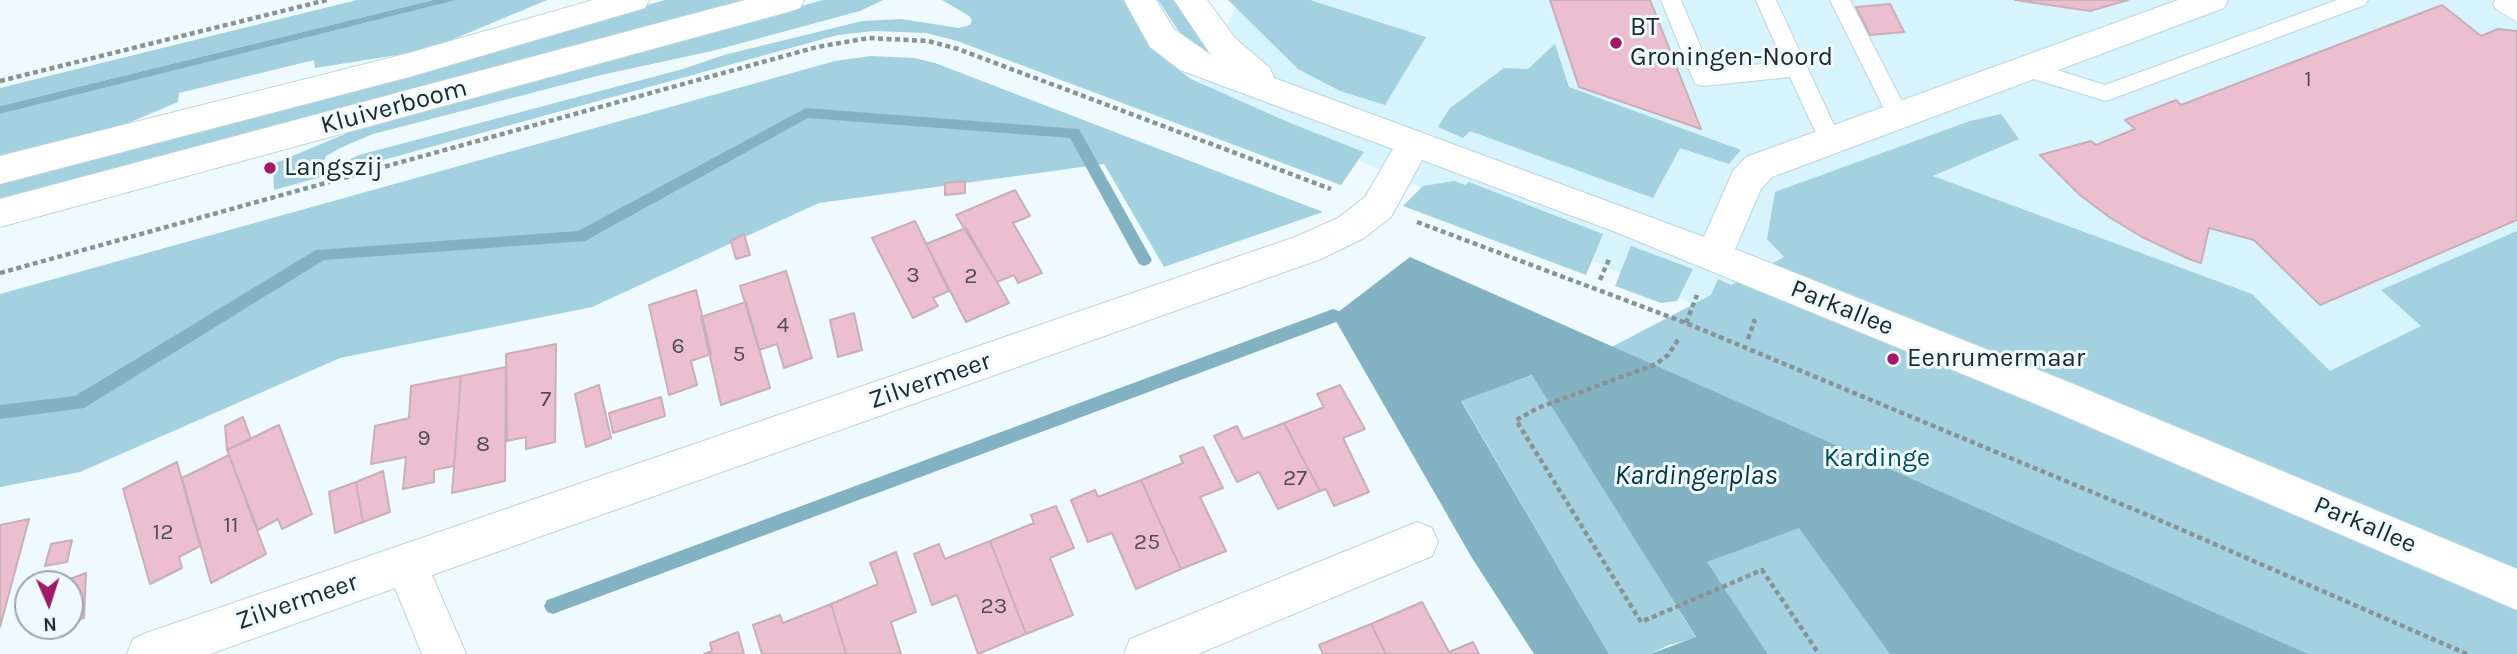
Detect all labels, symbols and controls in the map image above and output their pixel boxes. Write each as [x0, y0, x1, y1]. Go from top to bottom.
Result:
place label: BT Groningen-Noord [1630, 12, 1833, 74]
marker: BT Groningen-Noord [1608, 35, 1624, 51]
house number: 1 [2304, 65, 2312, 93]
street label: Kluiverboom [317, 72, 471, 142]
place label: Langszij [284, 152, 383, 184]
marker: Langszij [262, 160, 278, 176]
house number: 3 [906, 261, 920, 289]
house number: 2 [964, 262, 978, 290]
street label: Parkallee [1786, 273, 1898, 343]
house number: 4 [777, 311, 789, 339]
house number: 6 [671, 332, 685, 360]
house number: 5 [733, 340, 745, 368]
place label: Eenrumermaar [1907, 343, 2085, 375]
street label: Zilvermeer [865, 346, 995, 416]
marker: Eenrumermaar [1885, 351, 1901, 367]
house number: 7 [541, 385, 551, 413]
house number: 9 [417, 424, 431, 452]
house number: 8 [476, 430, 490, 458]
park label: Kardinge [1824, 443, 1930, 475]
water label: Kardingerplas [1615, 459, 1777, 493]
house number: 27 [1283, 464, 1307, 492]
street label: Parkallee [2309, 489, 2421, 561]
house number: 11 [223, 511, 239, 539]
house number: 12 [153, 518, 173, 546]
house number: 25 [1134, 528, 1160, 556]
street label: Zilvermeer [232, 567, 362, 637]
north arrow [14, 570, 84, 640]
house number: 23 [981, 592, 1007, 620]
text: N [43, 613, 57, 635]

